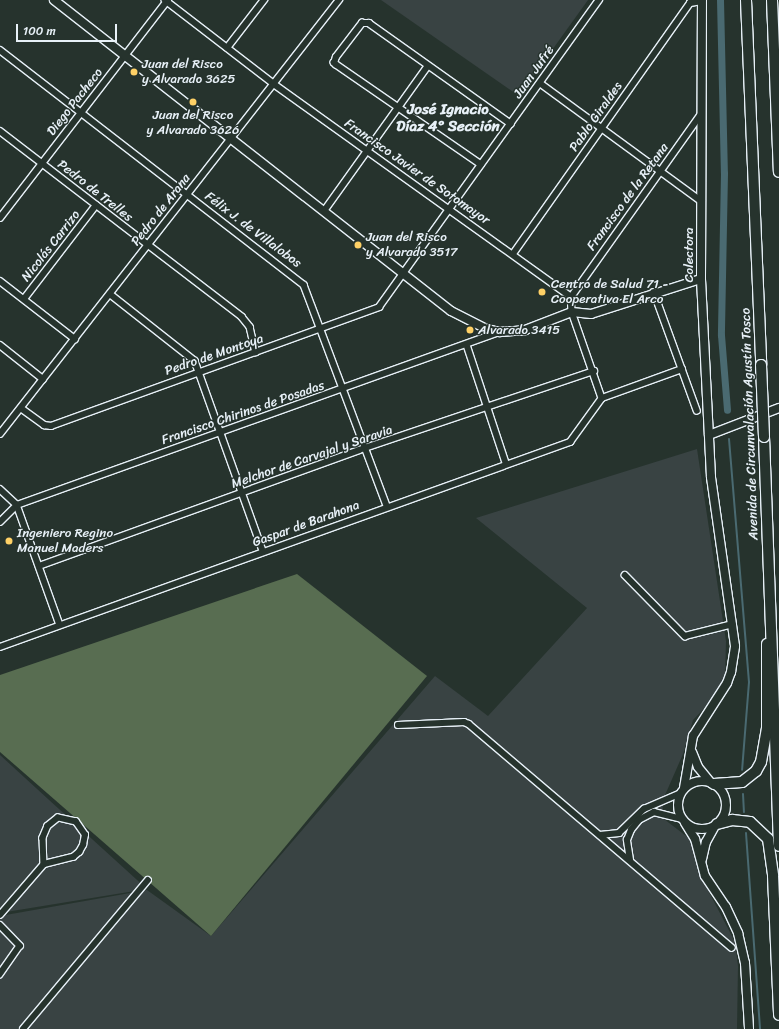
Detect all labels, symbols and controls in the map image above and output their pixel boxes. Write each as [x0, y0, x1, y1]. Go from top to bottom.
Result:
scale bar [18, 16, 119, 42]
text: 100 m [23, 20, 56, 42]
street label: Juan Jufré [510, 43, 558, 101]
place label: Juan del Risco y Alvarado 3625 [142, 57, 235, 88]
street label: Diego Pacheco [44, 65, 106, 139]
marker: Juan del Risco y Alvarado 3625 [129, 67, 139, 77]
street label: Pablo Giraldes [566, 79, 626, 155]
marker: Juan del Risco y Alvarado 3626 [188, 97, 198, 107]
district label: José Ignacio Díaz 4° Sección [396, 100, 500, 135]
place label: Juan del Risco y Alvarado 3626 [147, 108, 239, 139]
street label: Francisco Javier de Sotomayor [341, 116, 493, 228]
street label: Francisco de la Retana [584, 140, 672, 254]
street label: Pedro de Trelles [54, 157, 136, 225]
street label: Pedro de Arana [128, 171, 194, 249]
street label: Félix J. de Villalobos [202, 189, 304, 271]
street label: Nicolás Carrizo [18, 207, 84, 285]
street label: Colectora [681, 227, 697, 283]
place label: Juan del Risco y Alvarado 3517 [366, 230, 458, 261]
marker: Juan del Risco y Alvarado 3517 [353, 240, 363, 250]
place label: Centro de Salud 71 - Cooperativa El Arco [551, 277, 669, 308]
marker: Centro de Salud 71 - Cooperativa El Arco [536, 286, 548, 298]
street label: Avenida de Circunvalación Agustín Tosco [738, 308, 762, 540]
place label: Alvarado 3415 [478, 322, 560, 338]
marker: Alvarado 3415 [465, 325, 475, 335]
street label: Pedro de Montoya [163, 331, 265, 379]
street label: Francisco Chirinos de Posadas [160, 378, 326, 448]
street label: Melchor de Carvajal y Saravia [229, 422, 395, 492]
street label: Gaspar de Barahona [250, 497, 362, 551]
place label: Ingeniero Regino Manuel Maders [17, 526, 113, 557]
marker: Ingeniero Regino Manuel Maders [4, 536, 14, 546]

